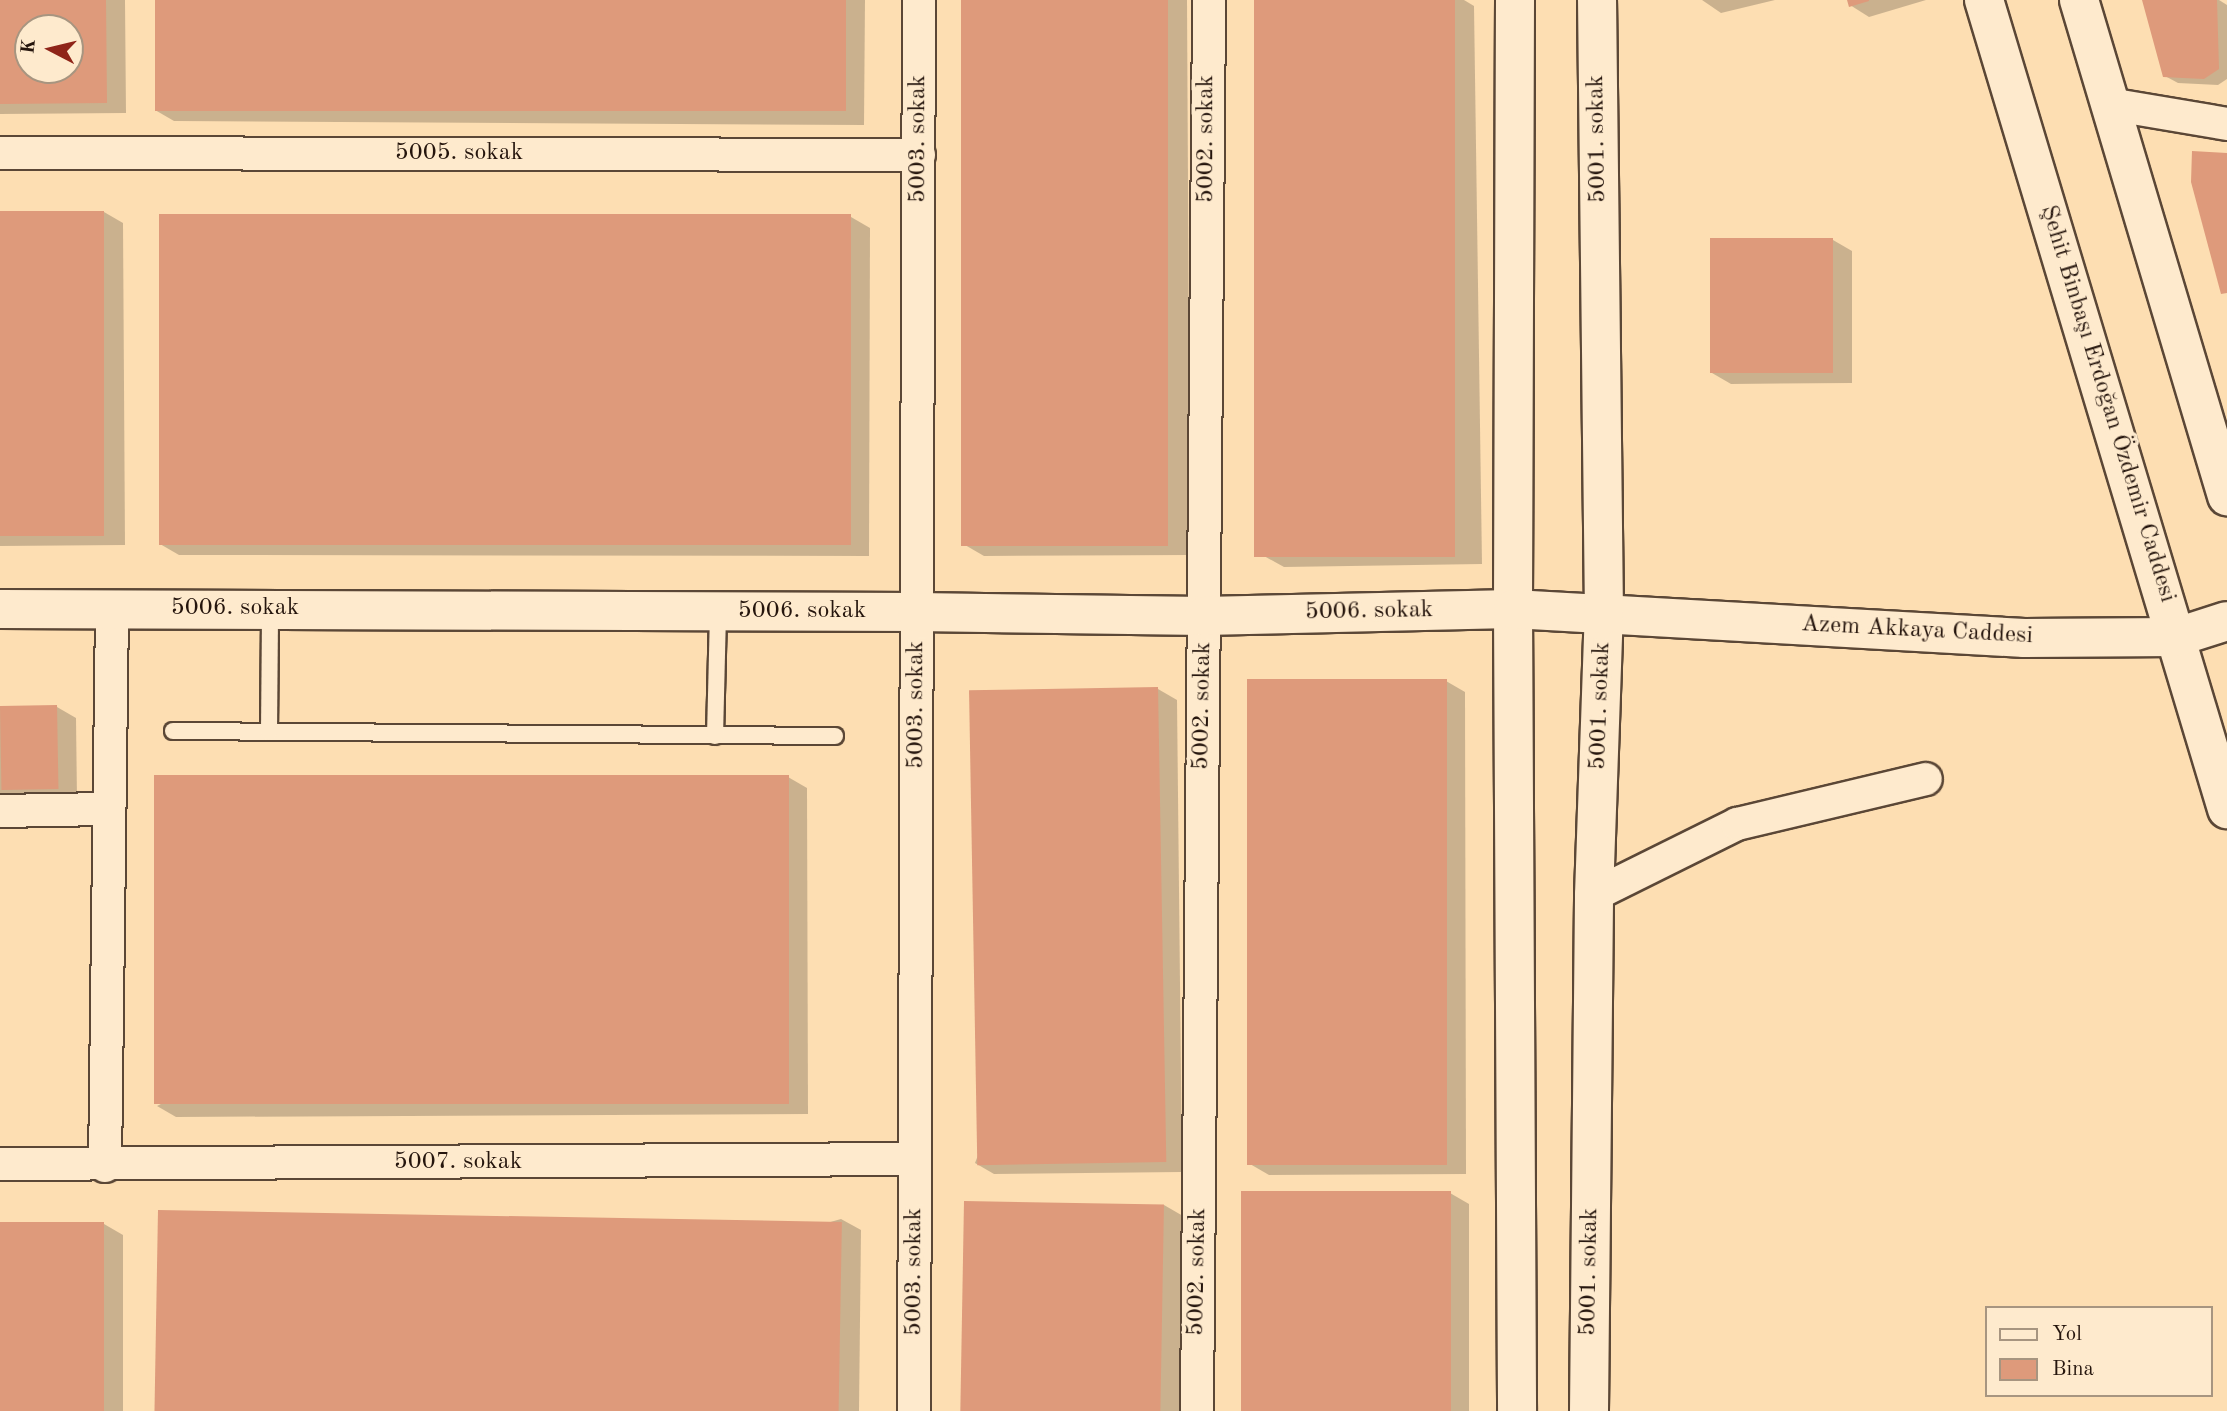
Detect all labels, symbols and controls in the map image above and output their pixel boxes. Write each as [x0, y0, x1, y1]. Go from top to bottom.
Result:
north arrow [14, 14, 84, 84]
text: K [19, 38, 40, 55]
street label: 5003. sokak [905, 75, 933, 203]
street label: 5002. sokak [1193, 75, 1221, 203]
street label: 5001. sokak [1582, 75, 1614, 203]
street label: 5005. sokak [395, 140, 523, 168]
street label: Şehit Binbaşı Erdoğan Özdemir Caddesi [2033, 202, 2181, 606]
street label: 5006. sokak [171, 595, 299, 623]
street label: 5006. sokak [1305, 596, 1433, 628]
street label: 5006. sokak [738, 598, 866, 626]
street label: Azem Akkaya Caddesi [1800, 611, 2034, 651]
street label: 5003. sokak [903, 641, 931, 769]
street label: 5001. sokak [1584, 641, 1618, 771]
street label: 5002. sokak [1187, 642, 1219, 770]
street label: 5007. sokak [394, 1149, 522, 1177]
street label: 5003. sokak [901, 1208, 929, 1336]
street label: 5002. sokak [1182, 1208, 1214, 1336]
street label: 5001. sokak [1574, 1208, 1606, 1336]
legend [1986, 1306, 2213, 1397]
text: Yol [2052, 1324, 2082, 1345]
text: Bina [2052, 1359, 2094, 1380]

